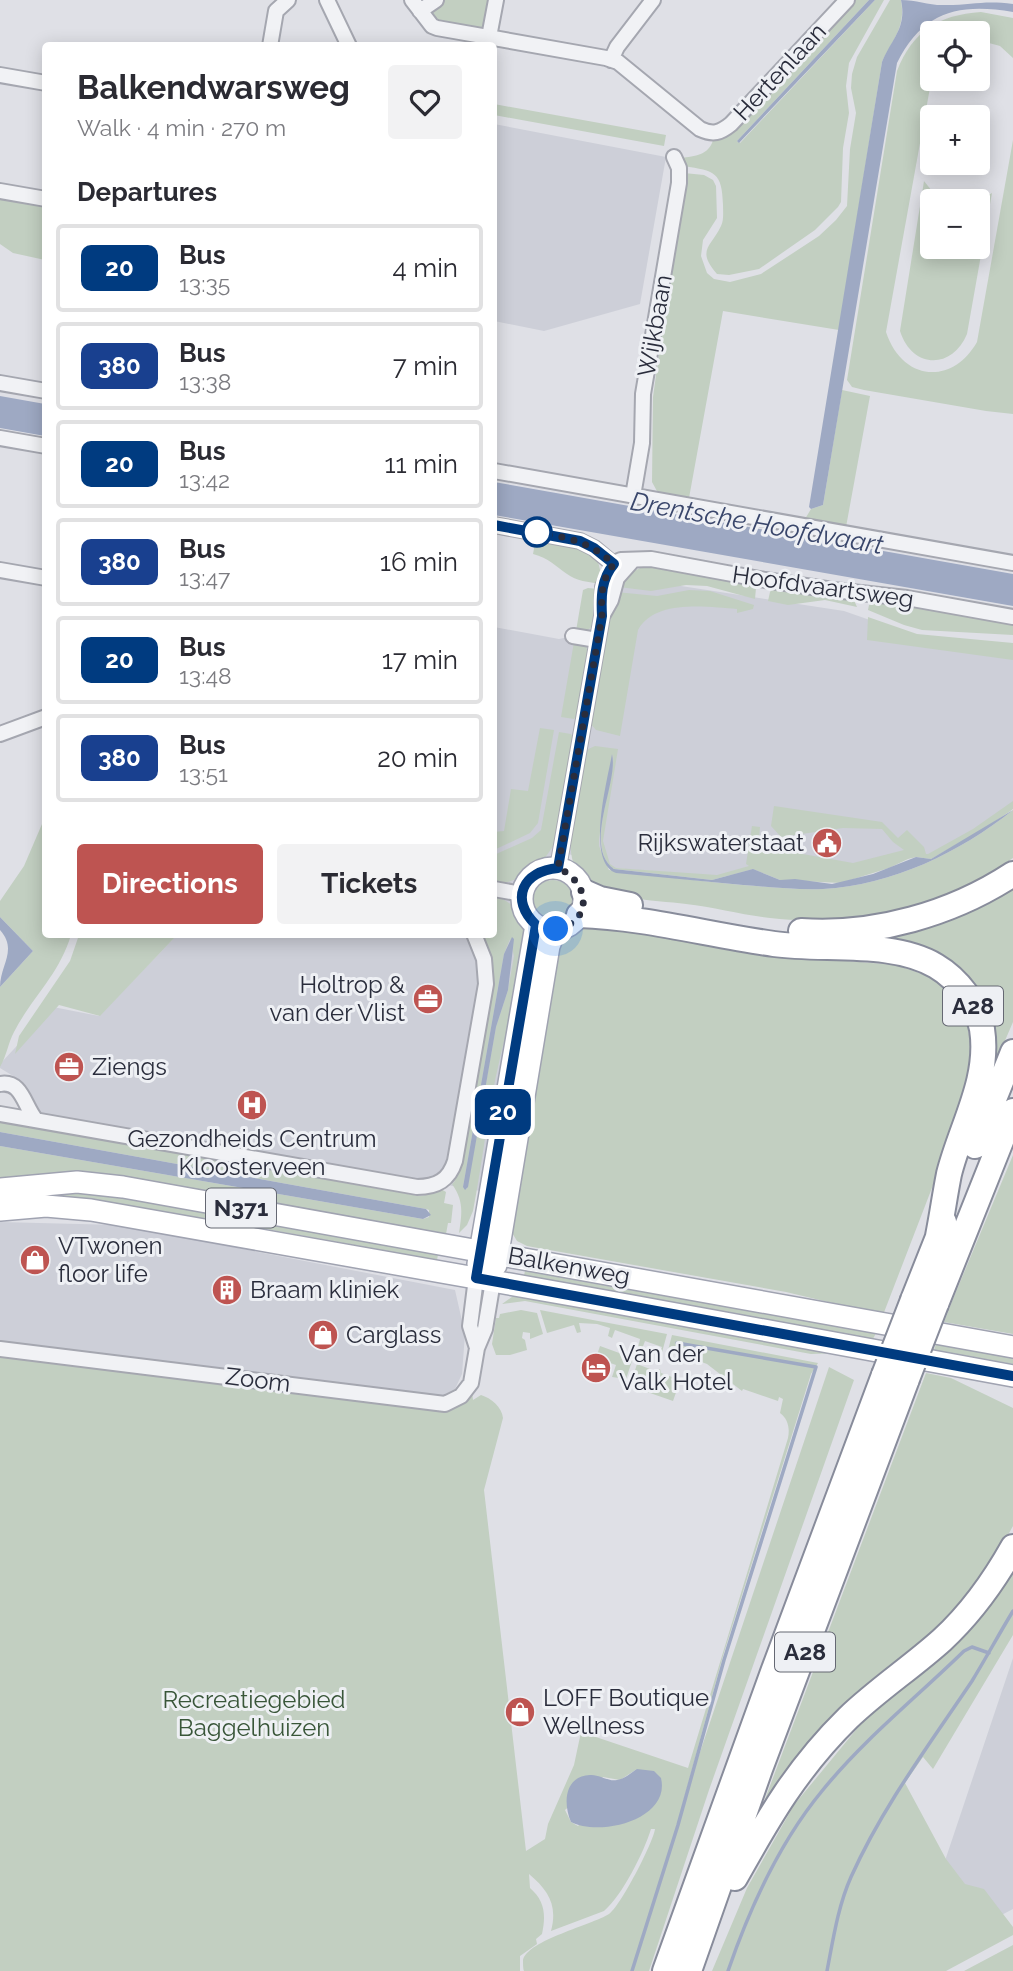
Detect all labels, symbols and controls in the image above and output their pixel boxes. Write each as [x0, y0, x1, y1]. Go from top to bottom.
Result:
street label: Hertenlaan [727, 17, 832, 126]
map controls [920, 21, 990, 259]
button: locate [920, 21, 990, 91]
button: heart [388, 65, 462, 139]
text: Balkendwarsweg [77, 68, 350, 107]
button: + [920, 105, 990, 175]
text: Walk · 4 min · 270 m [77, 114, 286, 141]
text: Departures [77, 177, 217, 207]
button: − [920, 189, 990, 259]
text: Bus [179, 240, 226, 270]
text: 20 [105, 253, 134, 282]
text: 4 min [392, 253, 458, 283]
text: 13:35 [179, 270, 230, 297]
street label: Wijkbaan [631, 272, 678, 379]
text: Bus [179, 338, 226, 368]
text: 380 [98, 351, 141, 380]
text: 7 min [393, 351, 458, 381]
text: 13:38 [179, 368, 231, 395]
text: Bus [179, 436, 226, 466]
text: 20 [105, 449, 134, 478]
text: 11 min [384, 449, 458, 479]
text: 13:42 [179, 466, 230, 493]
water label: Drentsche Hoofdvaart [628, 486, 886, 560]
unlabelled marker [522, 517, 552, 547]
text: Bus [179, 534, 226, 564]
text: 380 [98, 547, 141, 576]
text: 16 min [380, 547, 458, 577]
street label: Hoofdvaartsweg [731, 559, 916, 614]
text: 13:47 [179, 564, 230, 591]
text: Bus [179, 632, 226, 662]
text: 20 [105, 645, 134, 674]
text: 17 min [382, 645, 458, 675]
text: 13:48 [179, 662, 232, 689]
text: Bus [179, 730, 226, 760]
text: 380 [98, 743, 141, 772]
text: 20 min [377, 743, 458, 773]
text: 13:51 [179, 760, 228, 787]
public building icon: Rijkswaterstaat [810, 826, 844, 860]
place label: Rijkswaterstaat [637, 828, 804, 857]
button: Directions [77, 844, 263, 924]
button: Tickets [277, 844, 462, 924]
your location [538, 911, 573, 946]
place label: Holtrop & van der Vlist [269, 970, 405, 1027]
office icon: Holtrop & van der Vlist [411, 982, 445, 1016]
road number: A28 [943, 987, 1003, 1026]
office icon: Ziengs [52, 1050, 86, 1084]
place label: Ziengs [92, 1052, 167, 1081]
hospital icon: Gezondheids Centrum Kloosterveen [235, 1088, 269, 1122]
line badge: 20 [472, 1089, 534, 1135]
text: 20 [489, 1097, 517, 1126]
place label: Gezondheids Centrum Kloosterveen [128, 1124, 377, 1181]
road number: N371 [206, 1189, 276, 1228]
place label: VTwonen floor life [58, 1231, 162, 1288]
street label: Balkenweg [506, 1241, 632, 1291]
shop icon: VTwonen floor life [18, 1243, 52, 1277]
building icon: Braam kliniek [210, 1273, 244, 1307]
place label: Braam kliniek [250, 1275, 399, 1304]
shop icon: Carglass [306, 1318, 340, 1352]
place label: Carglass [346, 1320, 441, 1349]
place label: Van der Valk Hotel [619, 1339, 733, 1396]
hotel icon: Van der Valk Hotel [579, 1351, 613, 1385]
street label: Zoom [224, 1361, 292, 1398]
road number: A28 [775, 1632, 835, 1672]
place label: LOFF Boutique Wellness [543, 1683, 709, 1740]
park label: Recreatiegebied Baggelhuizen [163, 1685, 346, 1742]
shop icon: LOFF Boutique Wellness [503, 1695, 537, 1729]

